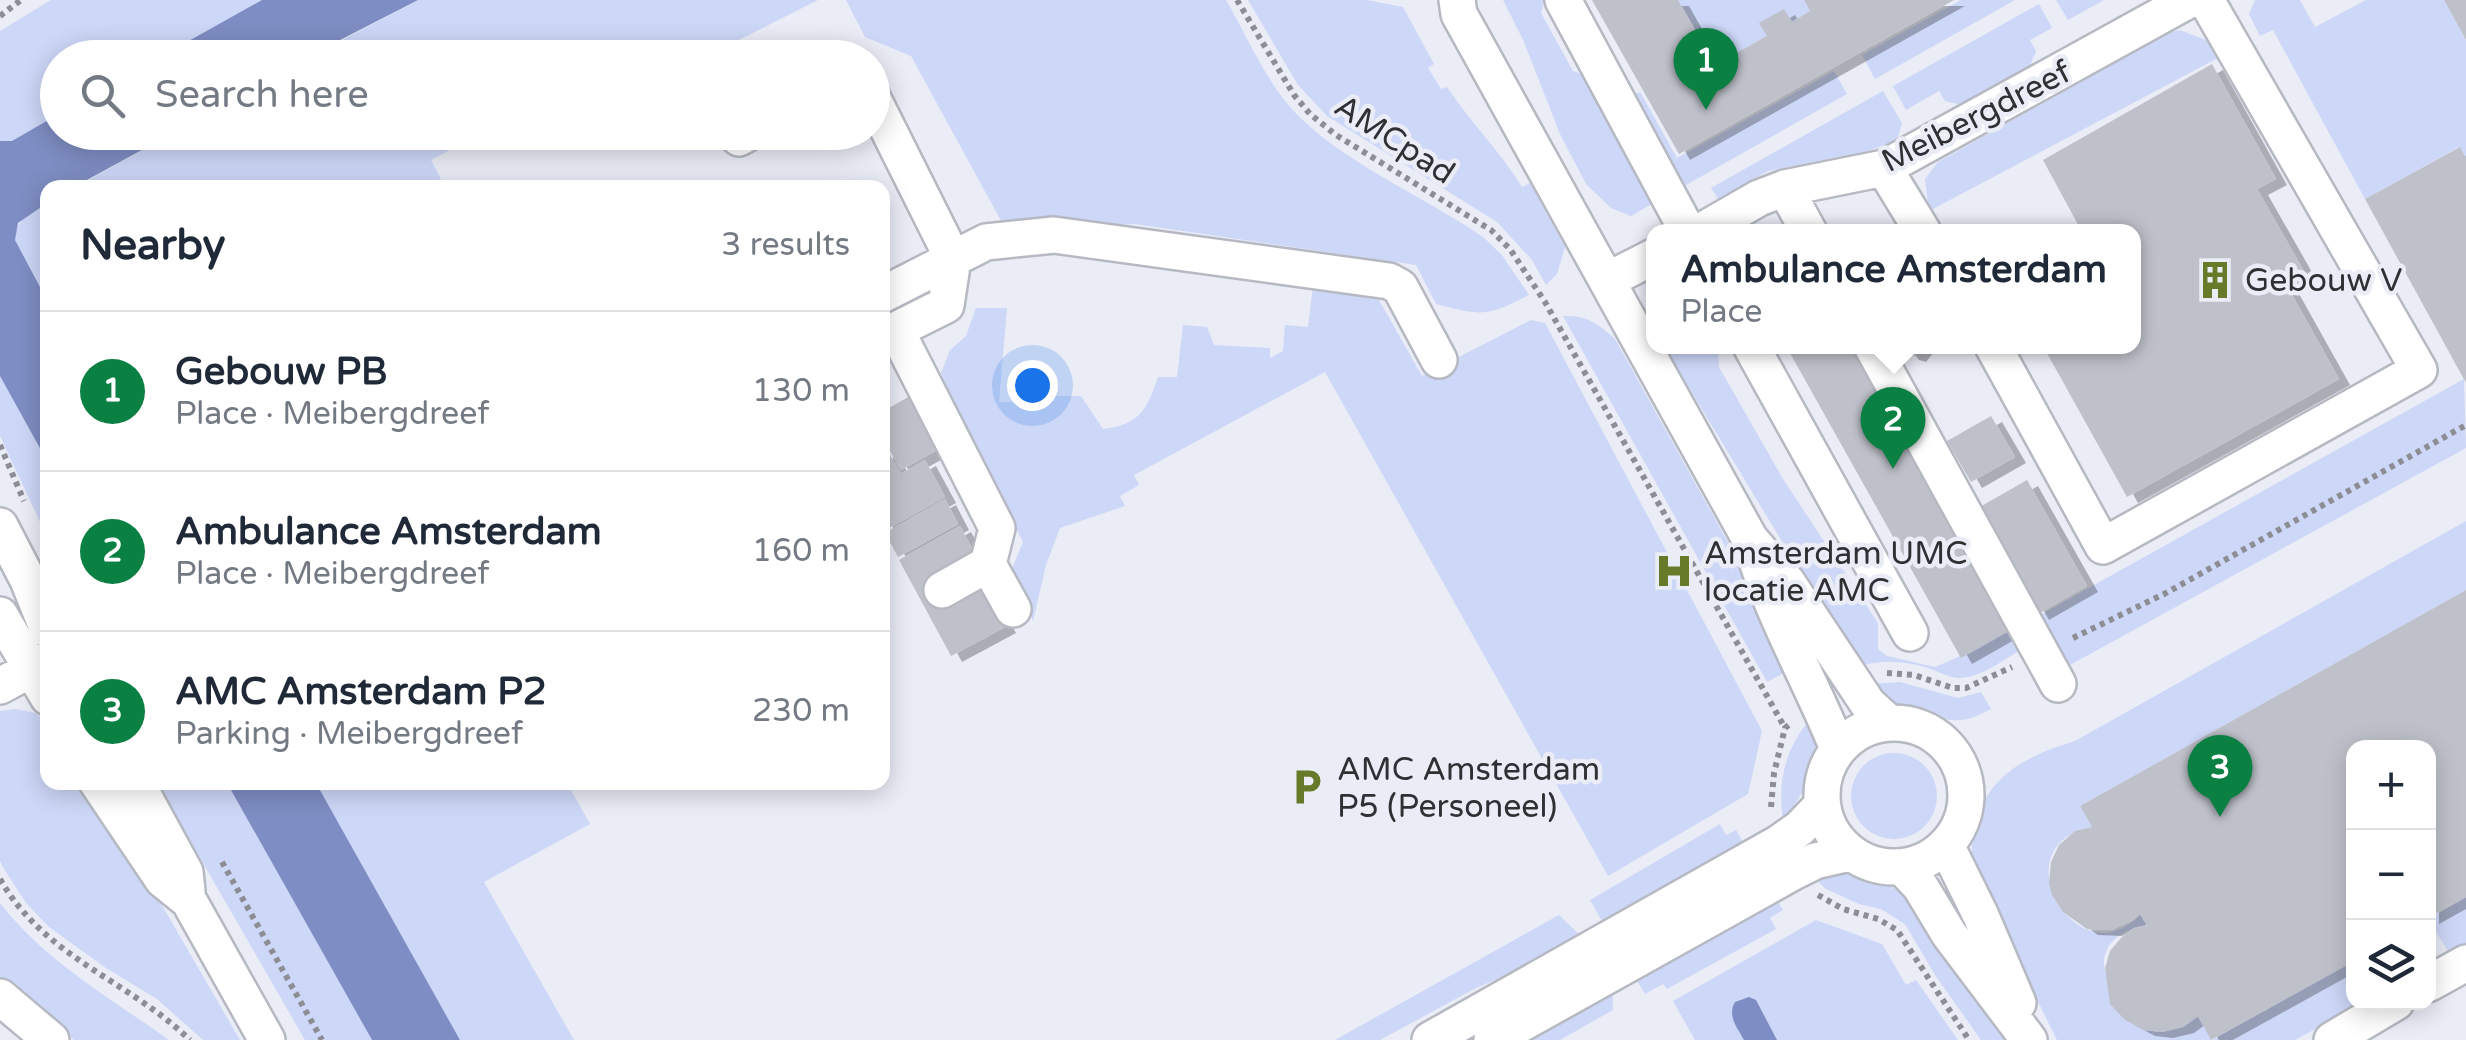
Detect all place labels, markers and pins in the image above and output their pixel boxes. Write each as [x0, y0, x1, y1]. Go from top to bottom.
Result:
pin: 1 [1674, 28, 1738, 110]
building icon: Gebouw V [2194, 259, 2236, 301]
place label: Gebouw V [2245, 262, 2402, 300]
pin: 2 [1860, 386, 1926, 469]
place label: Amsterdam UMC locatie AMC [1704, 535, 1967, 610]
hospital icon: Amsterdam UMC locatie AMC [1653, 550, 1695, 592]
pin: 3 [2188, 734, 2252, 817]
place label: AMC Amsterdam P5 (Personeel) [1337, 751, 1600, 826]
parking icon: AMC Amsterdam P5 (Personeel) [1286, 766, 1328, 808]

